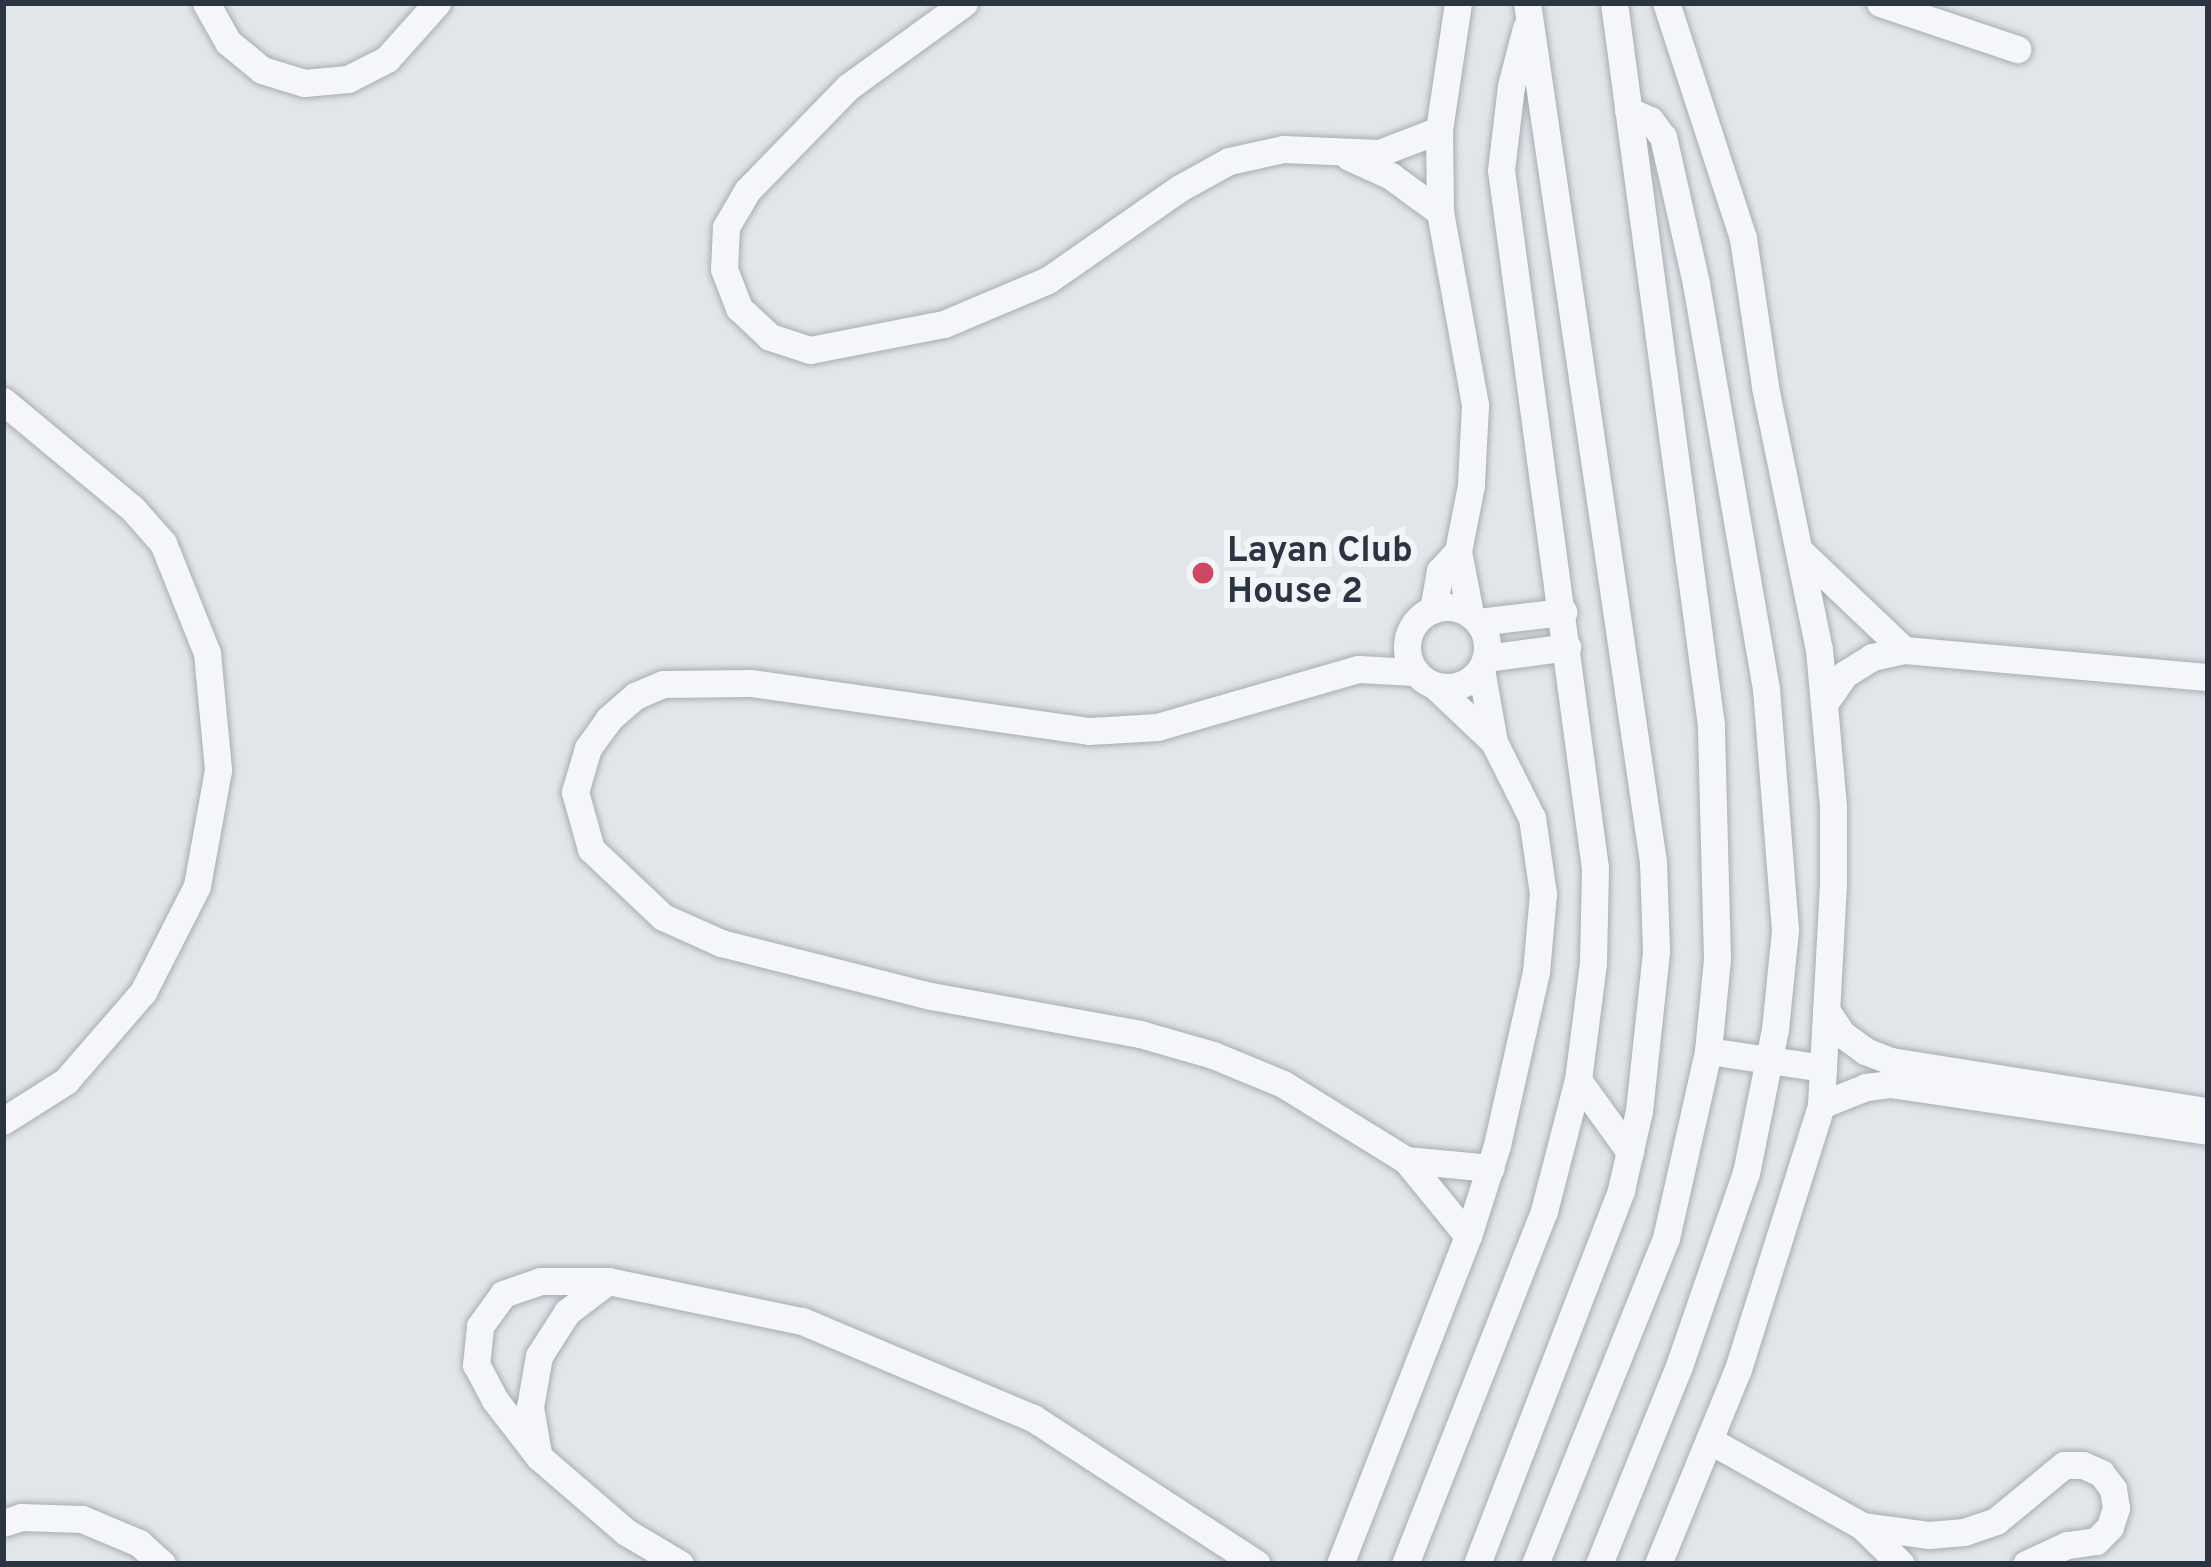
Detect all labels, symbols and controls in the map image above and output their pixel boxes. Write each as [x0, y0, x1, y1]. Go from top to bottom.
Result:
place label: Layan Club House 2 [1227, 530, 1413, 615]
marker: Layan Club House 2 [1190, 560, 1216, 586]

